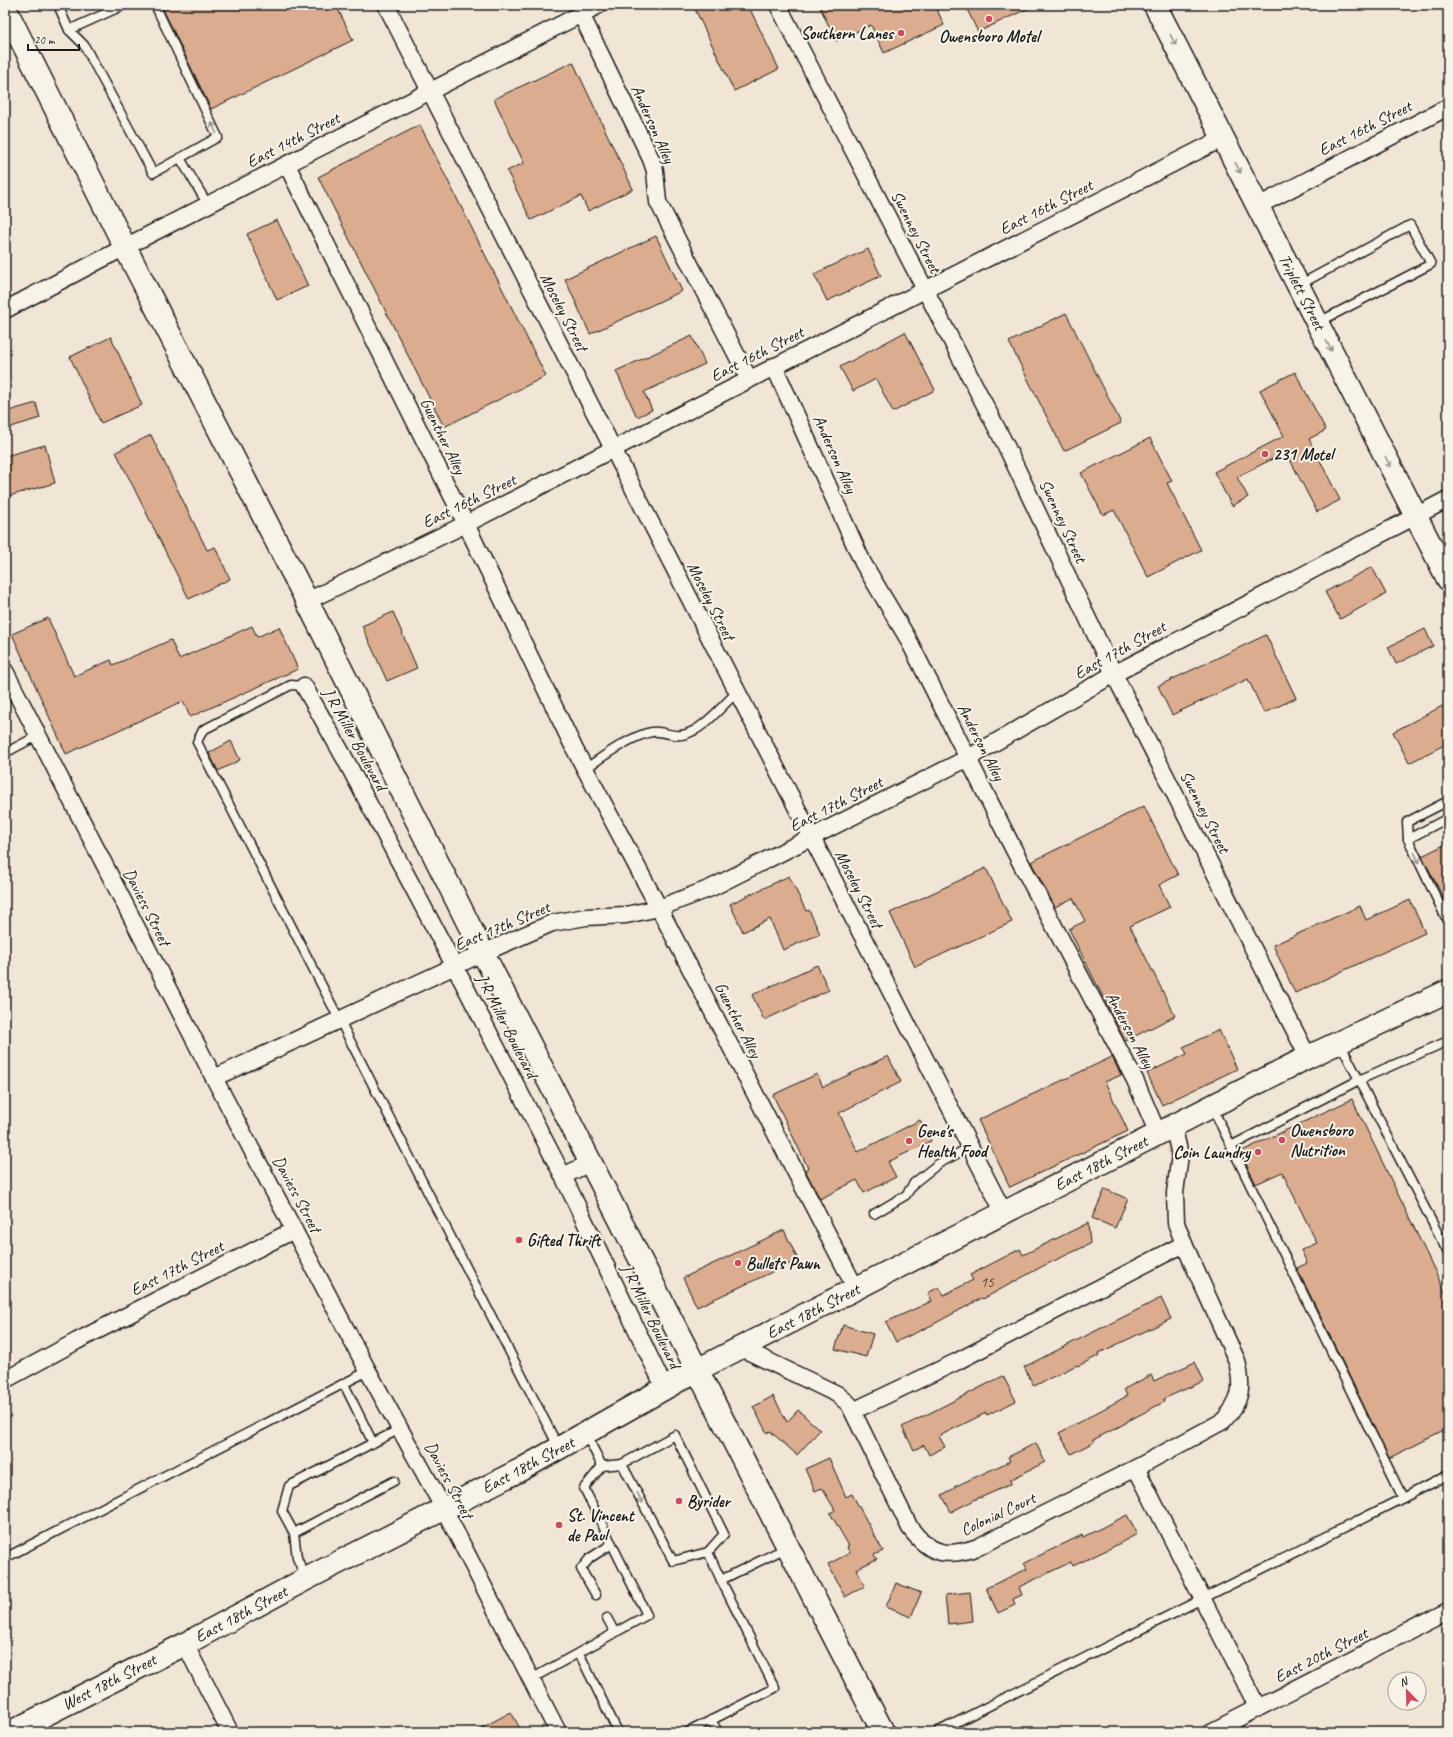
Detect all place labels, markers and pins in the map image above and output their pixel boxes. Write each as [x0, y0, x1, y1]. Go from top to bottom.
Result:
marker: Owensboro Motel [984, 14, 994, 24]
place label: Southern Lanes [801, 23, 895, 44]
place label: Owensboro Motel [939, 26, 1043, 47]
marker: Southern Lanes [896, 28, 906, 38]
place label: 231 Motel [1273, 444, 1336, 465]
marker: 231 Motel [1260, 449, 1270, 459]
place label: Owensboro Nutrition [1290, 1120, 1355, 1161]
place label: Gene's Health Food [917, 1121, 990, 1162]
marker: Owensboro Nutrition [1277, 1135, 1287, 1145]
marker: Gene's Health Food [904, 1136, 914, 1146]
place label: Coin Laundry [1173, 1142, 1251, 1163]
marker: Coin Laundry [1253, 1147, 1263, 1157]
place label: Gifted Thrift [527, 1230, 603, 1251]
marker: Gifted Thrift [514, 1235, 524, 1245]
place label: Bullets Pawn [746, 1253, 821, 1274]
marker: Bullets Pawn [733, 1258, 743, 1268]
place label: Byrider [687, 1491, 732, 1512]
marker: Byrider [674, 1496, 684, 1506]
place label: St. Vincent de Paul [567, 1505, 636, 1546]
marker: St. Vincent de Paul [554, 1520, 564, 1530]

